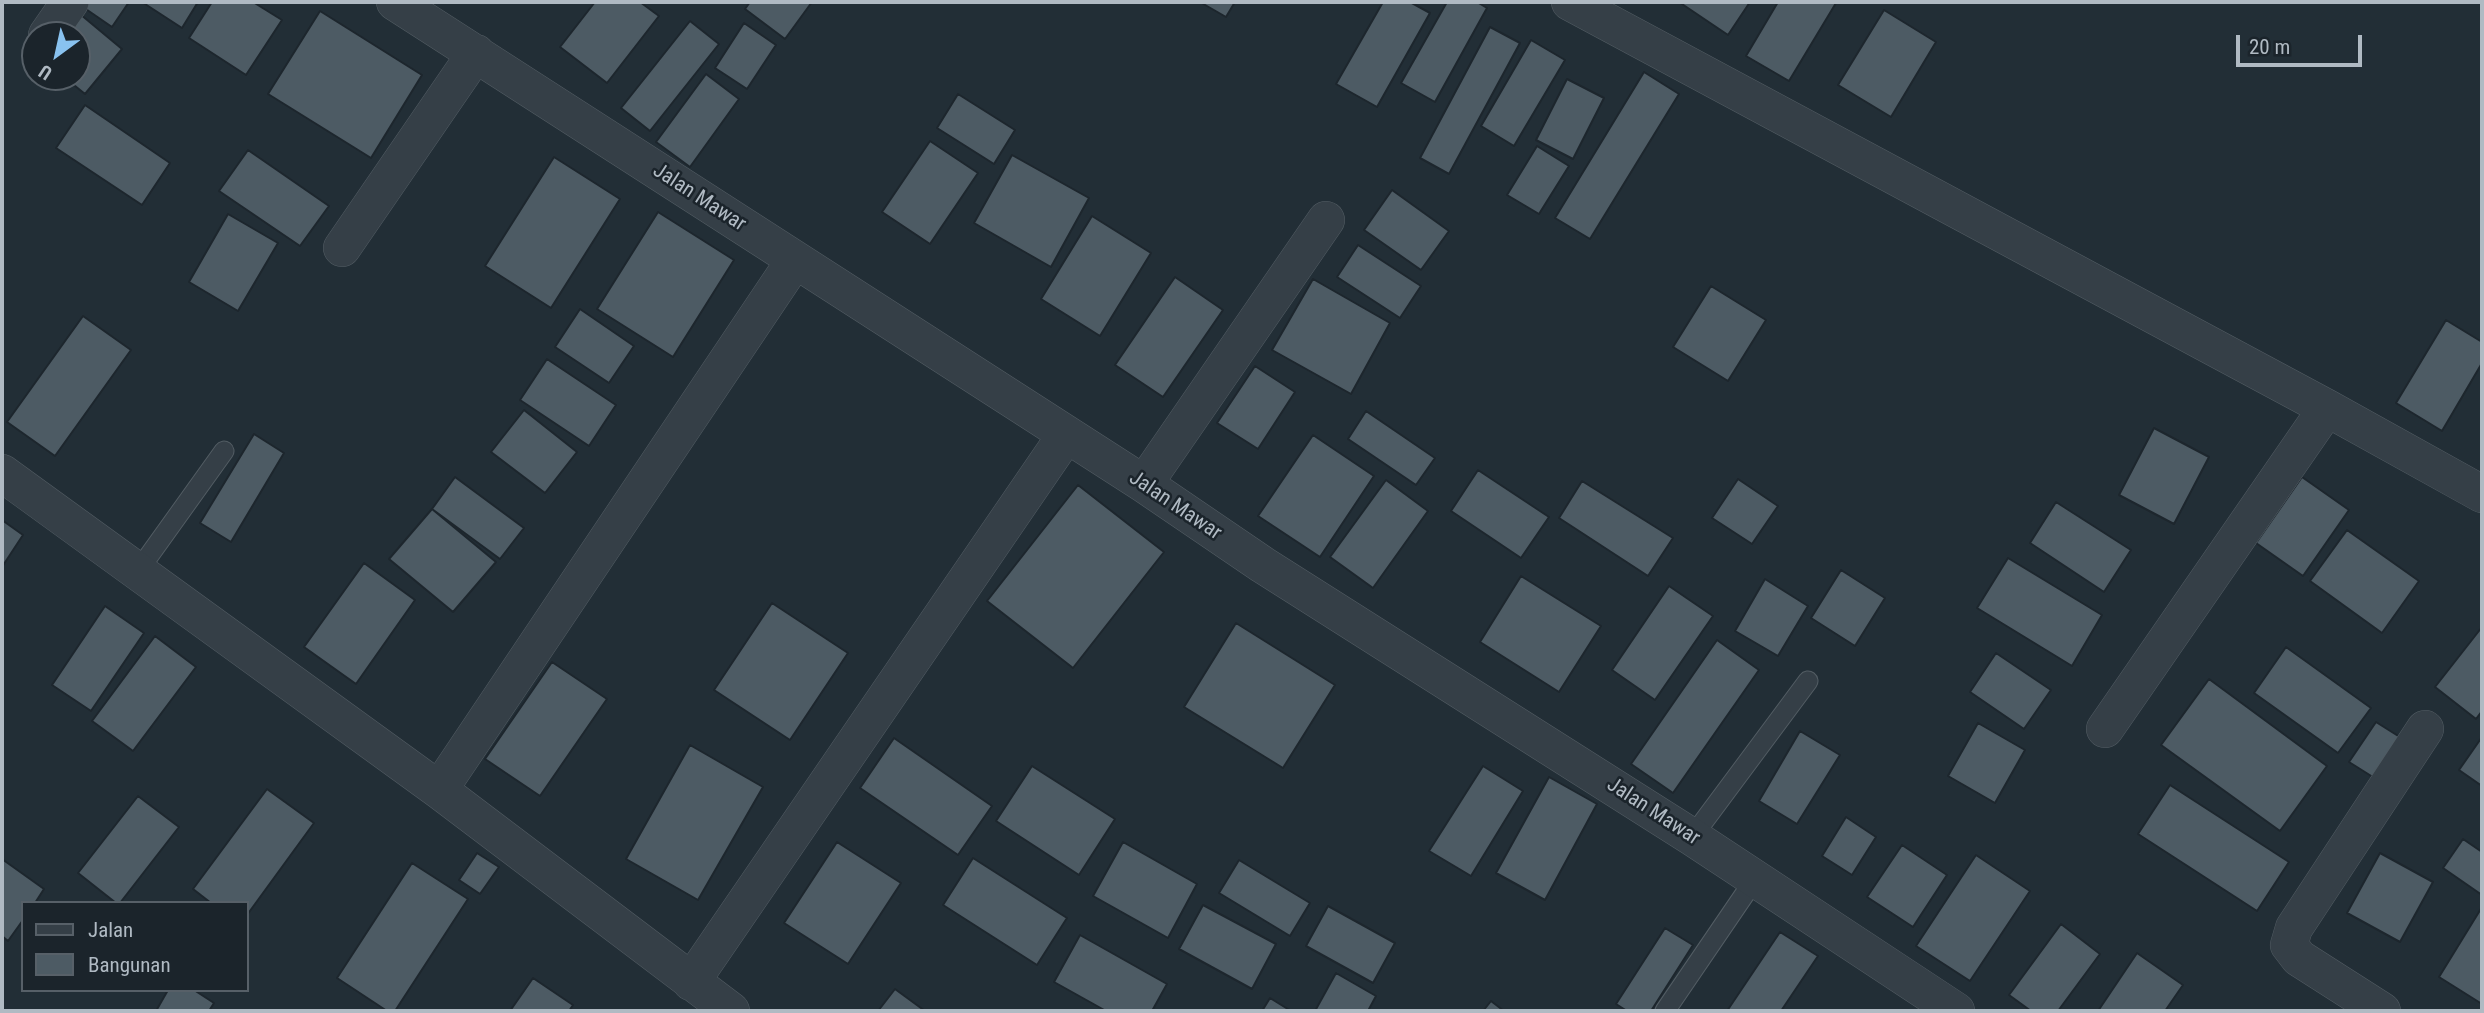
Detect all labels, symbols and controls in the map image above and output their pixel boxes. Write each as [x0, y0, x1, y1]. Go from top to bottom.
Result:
north arrow [21, 21, 91, 91]
scale bar [2239, 21, 2365, 65]
text: 20 m [2249, 35, 2290, 59]
text: U [35, 60, 56, 85]
street label: Jalan Mawar [648, 159, 750, 237]
street label: Jalan Mawar [1124, 466, 1226, 546]
street label: Jalan Mawar [1602, 773, 1704, 851]
legend [21, 901, 248, 992]
text: Jalan [88, 918, 133, 942]
text: Bangunan [88, 953, 171, 977]

